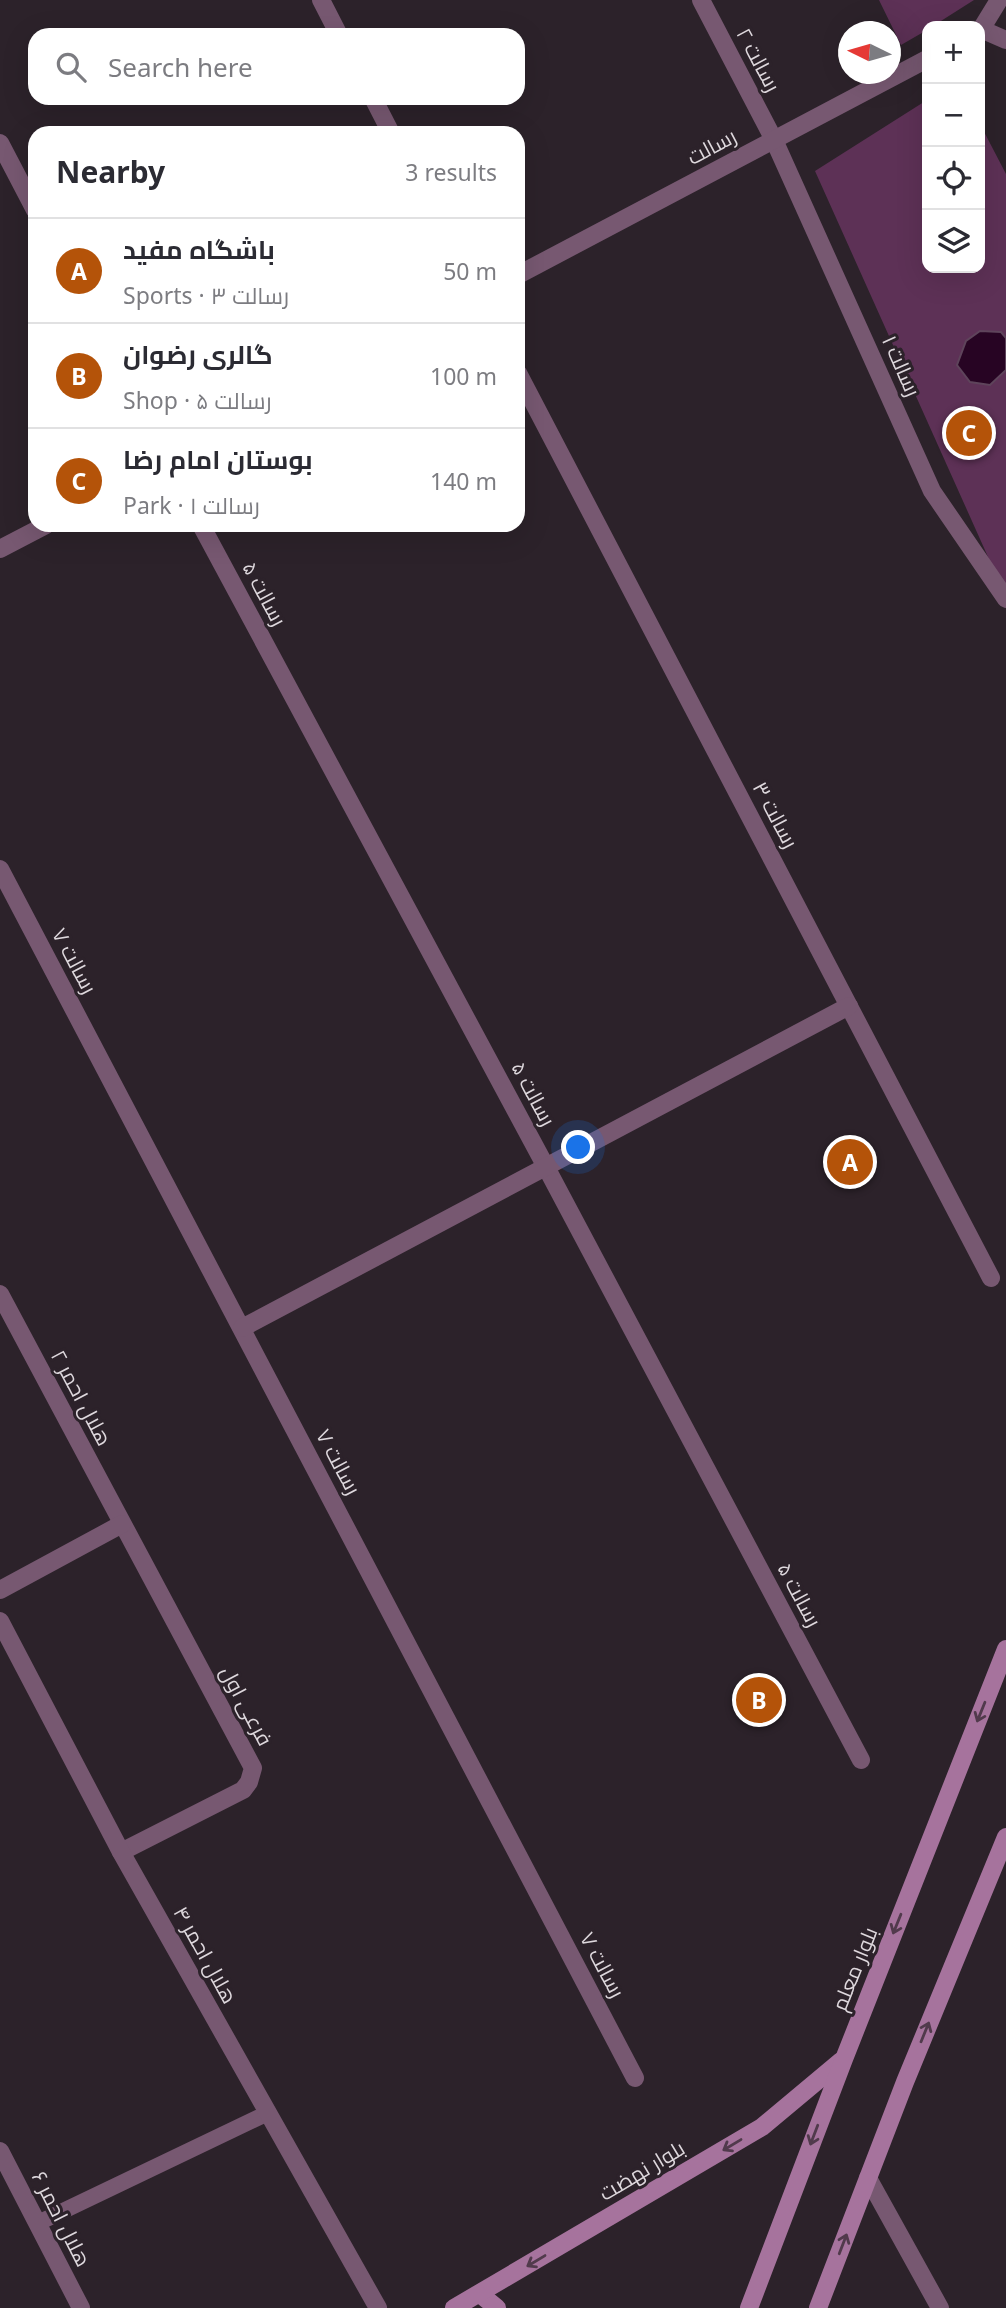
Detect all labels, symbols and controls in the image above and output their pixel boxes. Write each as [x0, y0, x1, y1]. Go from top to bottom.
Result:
north arrow [838, 21, 901, 84]
map controls [922, 21, 985, 273]
button: + [922, 21, 985, 84]
street label: رسالت ۲ [730, 23, 787, 96]
search box [28, 28, 525, 105]
icon: search [52, 48, 90, 86]
text: Search here [108, 49, 253, 85]
button: − [922, 84, 985, 147]
street label: رسالت [682, 122, 741, 171]
button: locate [922, 147, 985, 210]
text: Nearby [56, 151, 165, 192]
text: 3 results [405, 156, 497, 188]
button: layers [922, 210, 985, 273]
text: باشگاه مفید [123, 231, 275, 267]
text: A [71, 255, 87, 287]
text: 50 m [443, 255, 497, 287]
text: Sports · رسالت ۳ [123, 279, 289, 311]
street label: رسالت ۱ [876, 331, 928, 401]
text: گالری رضوان [123, 336, 273, 372]
text: B [71, 360, 87, 392]
text: 100 m [430, 360, 497, 392]
text: Shop · رسالت ۵ [123, 384, 272, 416]
pin: C [946, 407, 992, 459]
text: بوستان امام رضا [123, 441, 313, 477]
text: C [72, 465, 86, 497]
text: 140 m [430, 465, 497, 497]
text: Park · رسالت ۱ [123, 489, 260, 521]
street label: رسالت ۵ [236, 557, 293, 631]
street label: رسالت ۳ [747, 776, 805, 853]
street label: رسالت ۷ [46, 923, 104, 998]
street label: رسالت ۵ [505, 1057, 562, 1131]
your location [561, 1130, 595, 1164]
pin: A [827, 1136, 873, 1188]
street label: هلال احمر ۲ [45, 1345, 119, 1450]
street label: رسالت ۷ [310, 1424, 368, 1499]
street label: رسالت ۵ [771, 1558, 828, 1632]
street label: فرعی اول [214, 1661, 280, 1750]
pin: B [736, 1674, 782, 1726]
one-way arrow [973, 1701, 986, 1722]
street label: هلال احمر ۴ [168, 1901, 244, 2008]
one-way arrow [890, 1912, 903, 1934]
street label: بلوار معلم [825, 1923, 884, 2015]
street label: رسالت ۷ [574, 1927, 632, 2002]
one-way arrow [920, 2022, 933, 2044]
one-way arrow [807, 2124, 820, 2146]
street label: بلوار نهضت [593, 2134, 690, 2207]
one-way arrow [722, 2138, 742, 2152]
street label: هلال احمر ۶ [26, 2166, 98, 2271]
one-way arrow [837, 2234, 850, 2256]
one-way arrow [526, 2254, 546, 2268]

